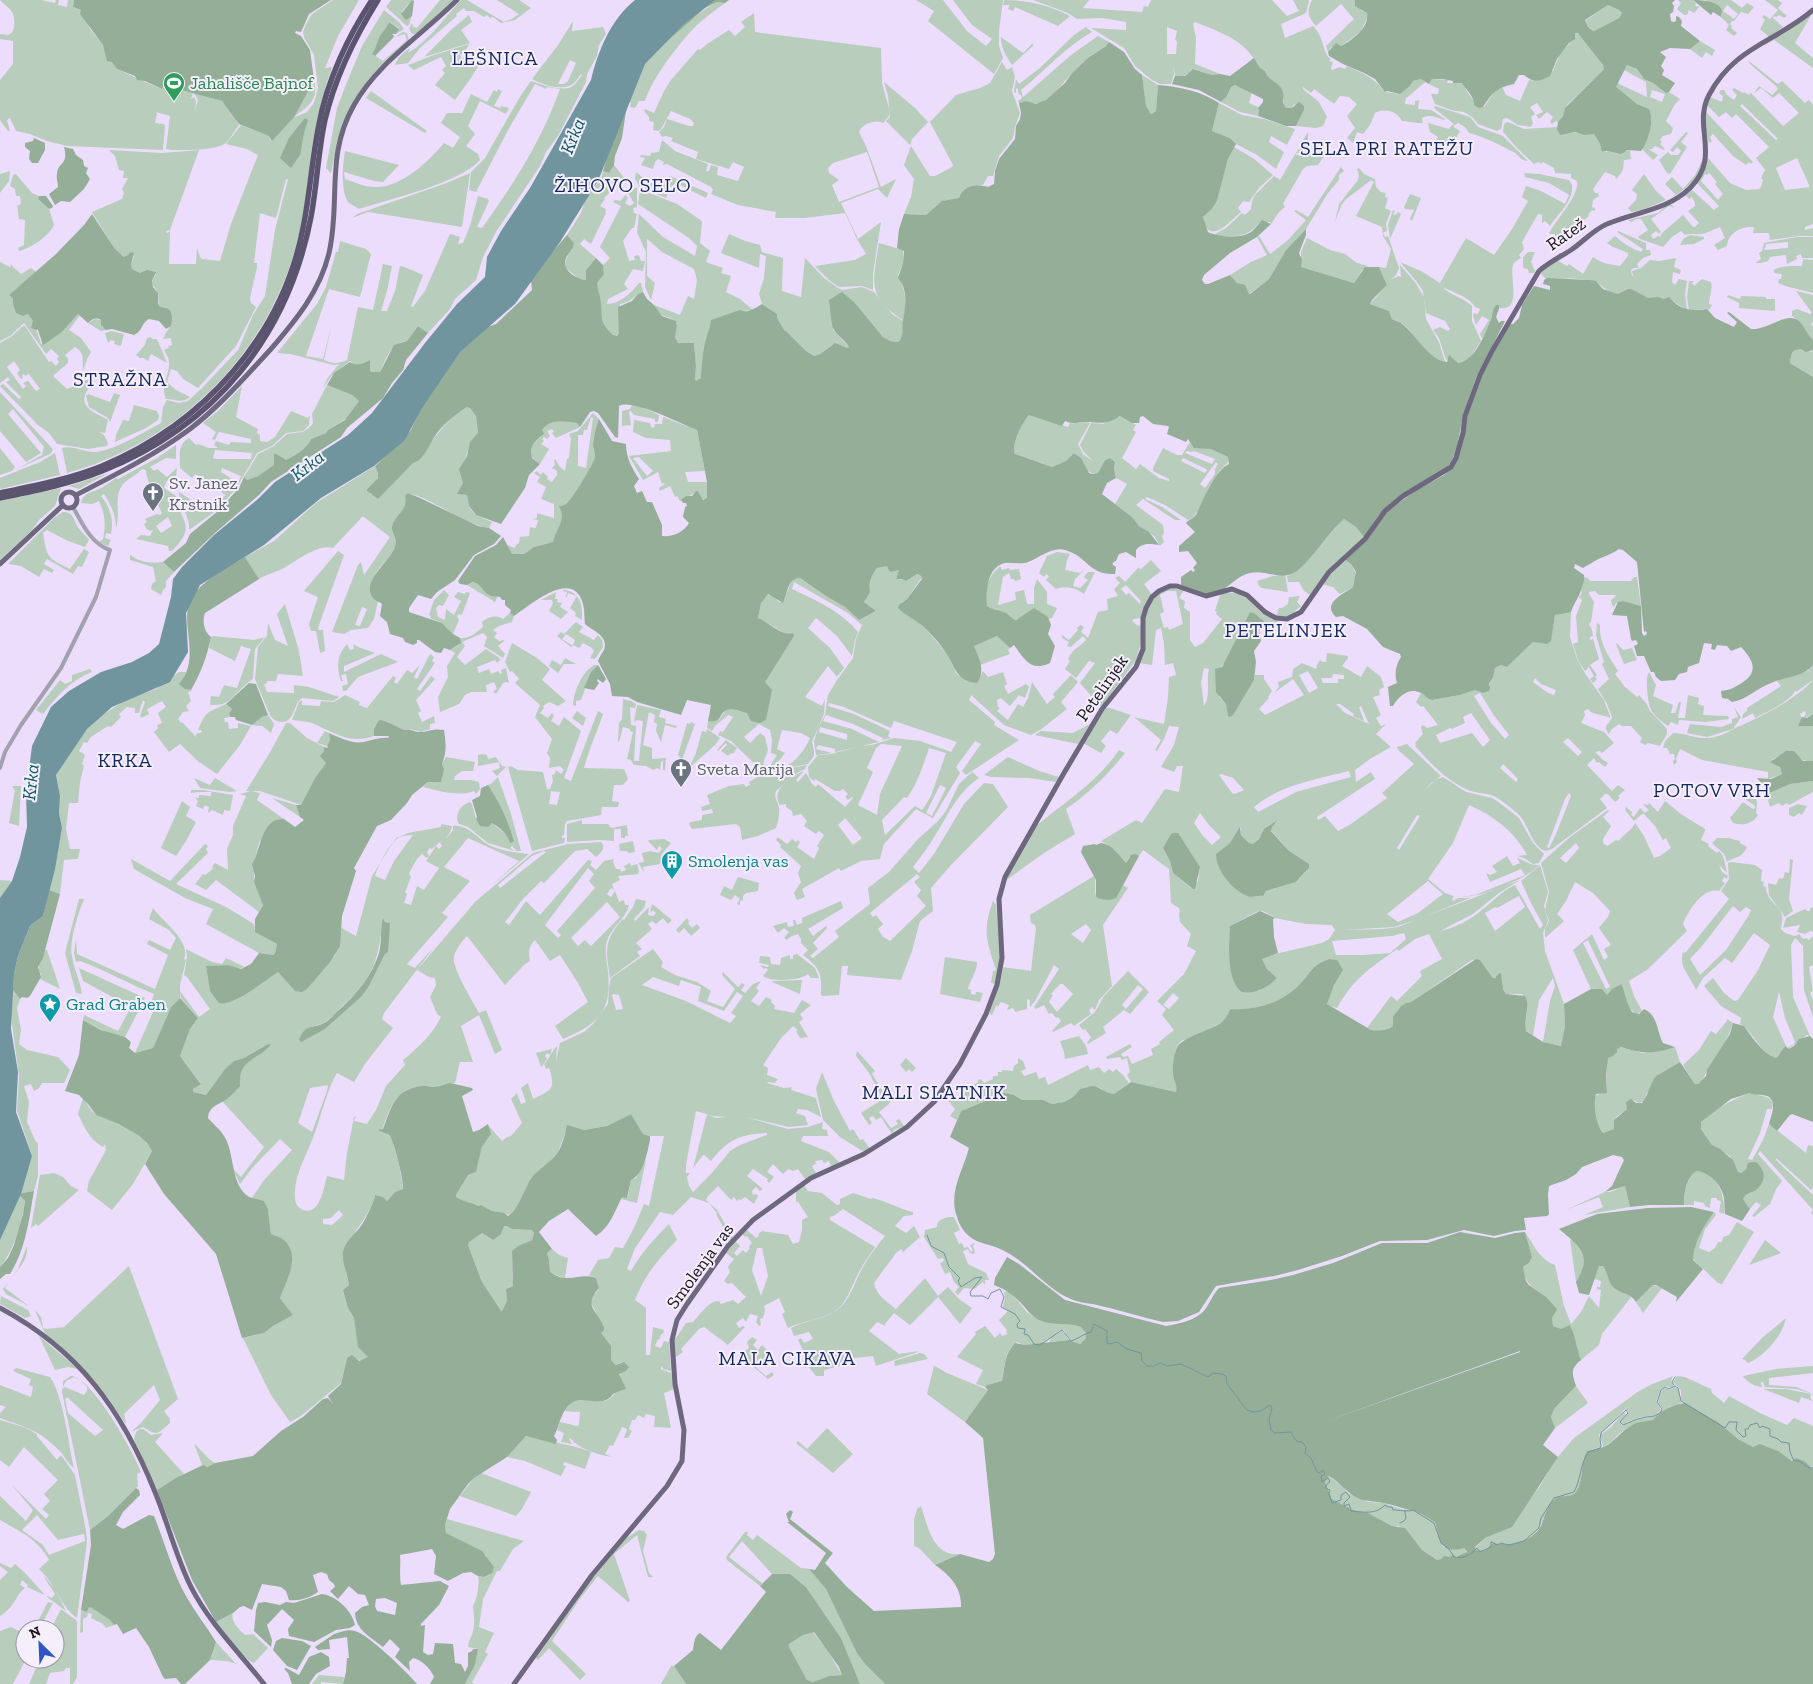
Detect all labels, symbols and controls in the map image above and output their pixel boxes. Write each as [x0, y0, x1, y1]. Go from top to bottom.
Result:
district label: LEŠNICA [451, 46, 539, 70]
sports icon: Jahališče Bajnof [162, 71, 186, 102]
place label: Jahališče Bajnof [190, 72, 314, 94]
water label: Krka [555, 115, 590, 157]
district label: SELA PRI RATEŽU [1300, 136, 1474, 160]
district label: ŽIHOVO SELO [554, 173, 692, 197]
street label: Ratež [1542, 213, 1590, 255]
district label: STRAŽNA [73, 367, 167, 391]
water label: Krka [286, 445, 329, 486]
place label: Sv. Janez Krstnik [169, 472, 238, 515]
church icon: Sv. Janez Krstnik [141, 481, 165, 512]
district label: PETELINJEK [1225, 618, 1347, 642]
street label: Petelinjek [1071, 650, 1133, 725]
district label: KRKA [98, 748, 153, 772]
church icon: Sveta Marija [669, 757, 693, 788]
place label: Sveta Marija [697, 758, 794, 780]
water label: Krka [17, 763, 44, 801]
district label: POTOV VRH [1653, 778, 1771, 802]
building icon: Smolenja vas [660, 849, 684, 880]
place label: Smolenja vas [688, 850, 789, 872]
place icon: Grad Graben [38, 992, 62, 1023]
place label: Grad Graben [66, 993, 166, 1015]
district label: MALI SLATNIK [862, 1080, 1006, 1104]
street label: Smolenja vas [662, 1219, 739, 1313]
district label: MALA CIKAVA [718, 1346, 856, 1370]
north arrow [15, 1619, 65, 1669]
text: N [27, 1623, 44, 1643]

